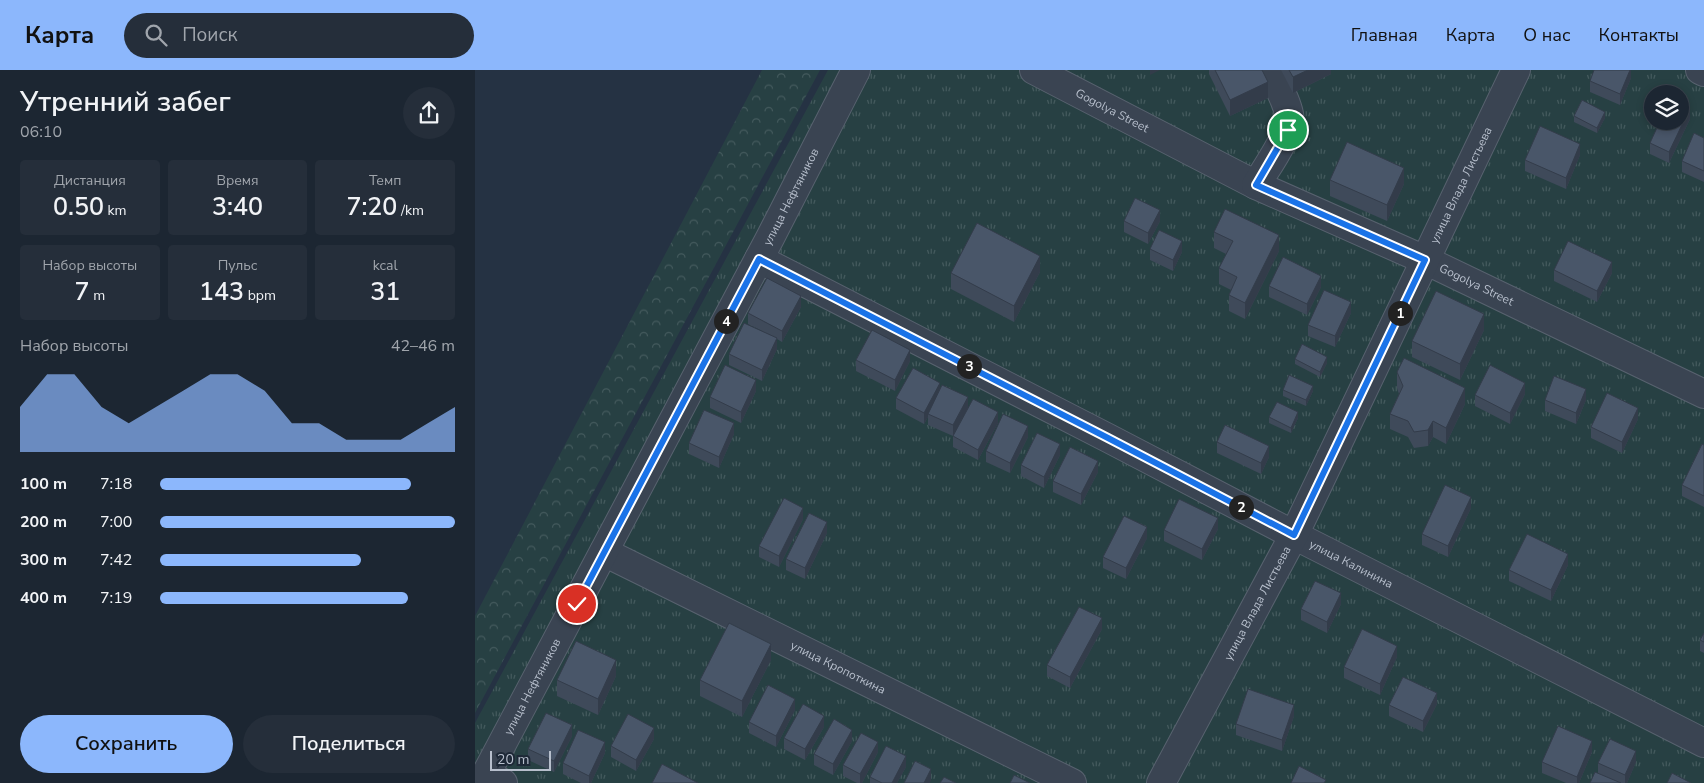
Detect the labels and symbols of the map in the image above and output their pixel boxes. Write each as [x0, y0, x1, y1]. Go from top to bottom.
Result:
street label: Gogolya Street [1073, 85, 1152, 137]
pin [1267, 109, 1309, 151]
street label: улица Влада Листьева [1426, 124, 1496, 246]
street label: улица Нефтяников [759, 145, 823, 248]
street label: Gogolya Street [1437, 260, 1517, 310]
pin: 1 [1387, 300, 1413, 326]
pin: 4 [713, 308, 739, 334]
pin: 3 [957, 354, 981, 378]
pin: 2 [1229, 494, 1253, 520]
street label: улица Калинина [1306, 536, 1396, 592]
street label: улица Влада Листьева [1220, 543, 1295, 663]
pin [556, 583, 598, 625]
street label: улица Нефтяников [500, 635, 565, 738]
street label: улица Кропоткина [788, 637, 888, 698]
scale bar [490, 748, 551, 771]

